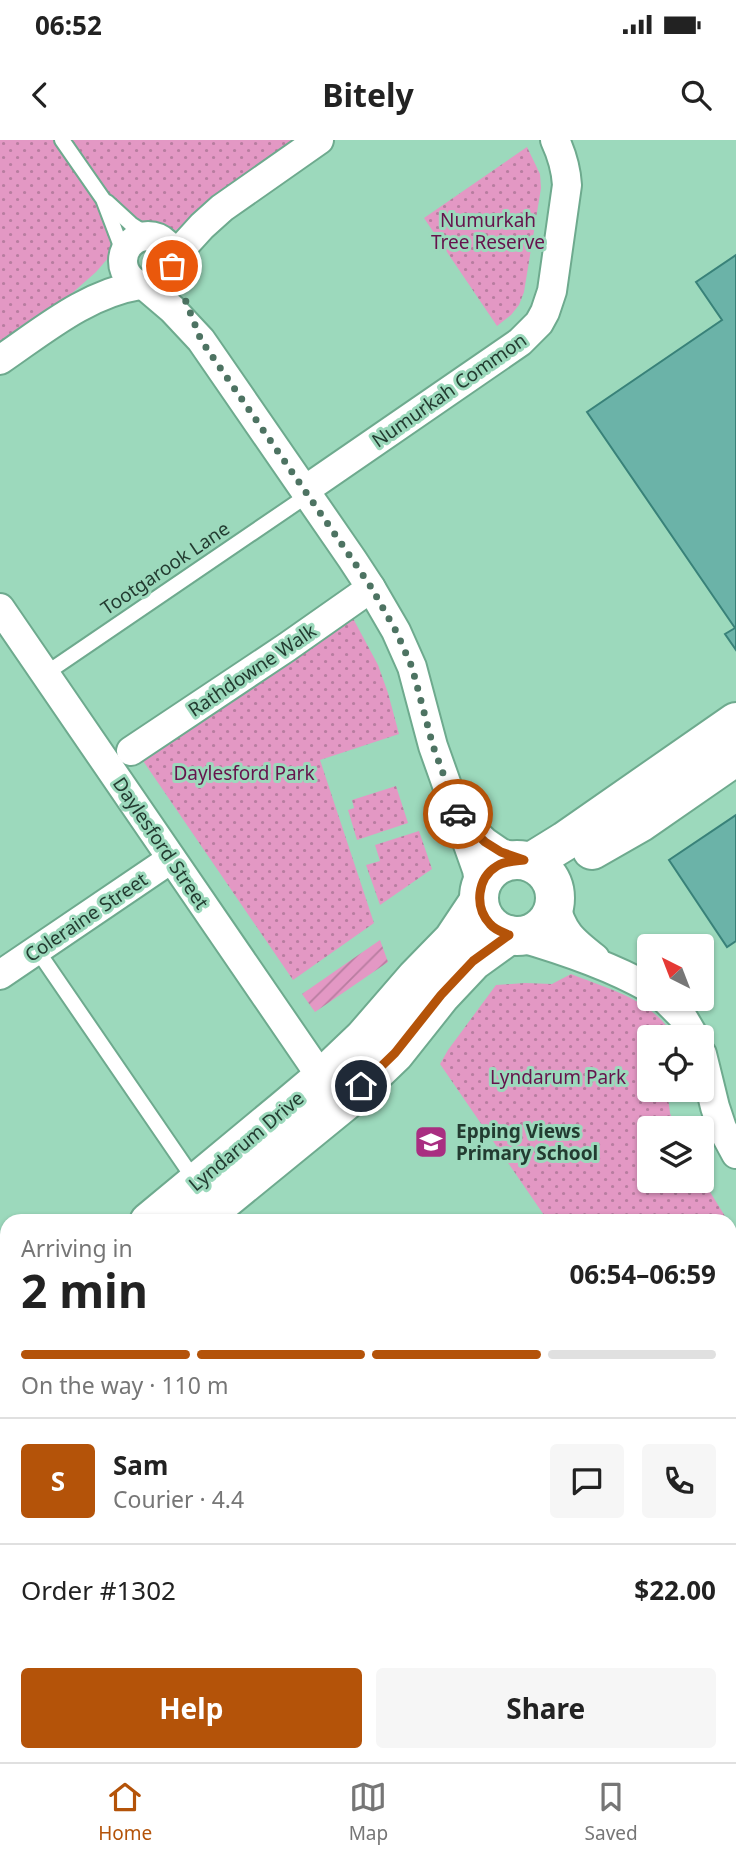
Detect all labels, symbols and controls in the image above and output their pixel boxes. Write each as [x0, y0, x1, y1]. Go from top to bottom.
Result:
text: 06:52 [35, 7, 102, 43]
text: Bitely [322, 73, 414, 116]
icon: back [21, 76, 59, 114]
icon: search [677, 76, 715, 114]
park label: Numurkah Tree Reserve [431, 207, 545, 255]
pin [142, 236, 202, 296]
icon: bag [153, 247, 191, 285]
street label: Numurkah Common [366, 327, 532, 453]
street label: Tootgarook Lane [96, 515, 234, 621]
street label: Rathdowne Walk [183, 618, 321, 722]
park label: Daylesford Park [173, 760, 315, 786]
street label: Daylesford Street [107, 772, 215, 914]
courier [423, 779, 493, 849]
icon: car [439, 795, 477, 833]
street label: Coleraine Street [20, 866, 152, 968]
north arrow [637, 934, 714, 1012]
map controls [637, 934, 714, 1193]
button: locate [637, 1025, 714, 1102]
pin [331, 1056, 391, 1116]
park label: Lyndarum Park [490, 1064, 626, 1090]
icon: home [342, 1067, 380, 1105]
street label: Lyndarum Drive [183, 1085, 309, 1197]
button: layers [637, 1116, 714, 1193]
place label: Epping Views Primary School [456, 1118, 598, 1166]
school or university icon: Epping Views Primary School [412, 1123, 450, 1161]
text: Arriving in [21, 1232, 133, 1264]
text: 06:54–06:59 [569, 1256, 716, 1292]
text: 2 min [21, 1259, 148, 1321]
text: On the way · 110 m [21, 1369, 228, 1401]
button: chat [550, 1444, 624, 1518]
button: phone [642, 1444, 716, 1518]
text: Sam [113, 1447, 168, 1483]
text: S [51, 1463, 65, 1499]
text: Courier · 4.4 [113, 1483, 244, 1515]
text: Order #1302 [21, 1572, 176, 1608]
text: $22.00 [634, 1572, 716, 1608]
button: Help [21, 1668, 362, 1748]
button: Share [376, 1668, 716, 1748]
tab: Home [98, 1778, 152, 1846]
tab: Map [349, 1778, 388, 1846]
tab: Saved [585, 1778, 638, 1846]

